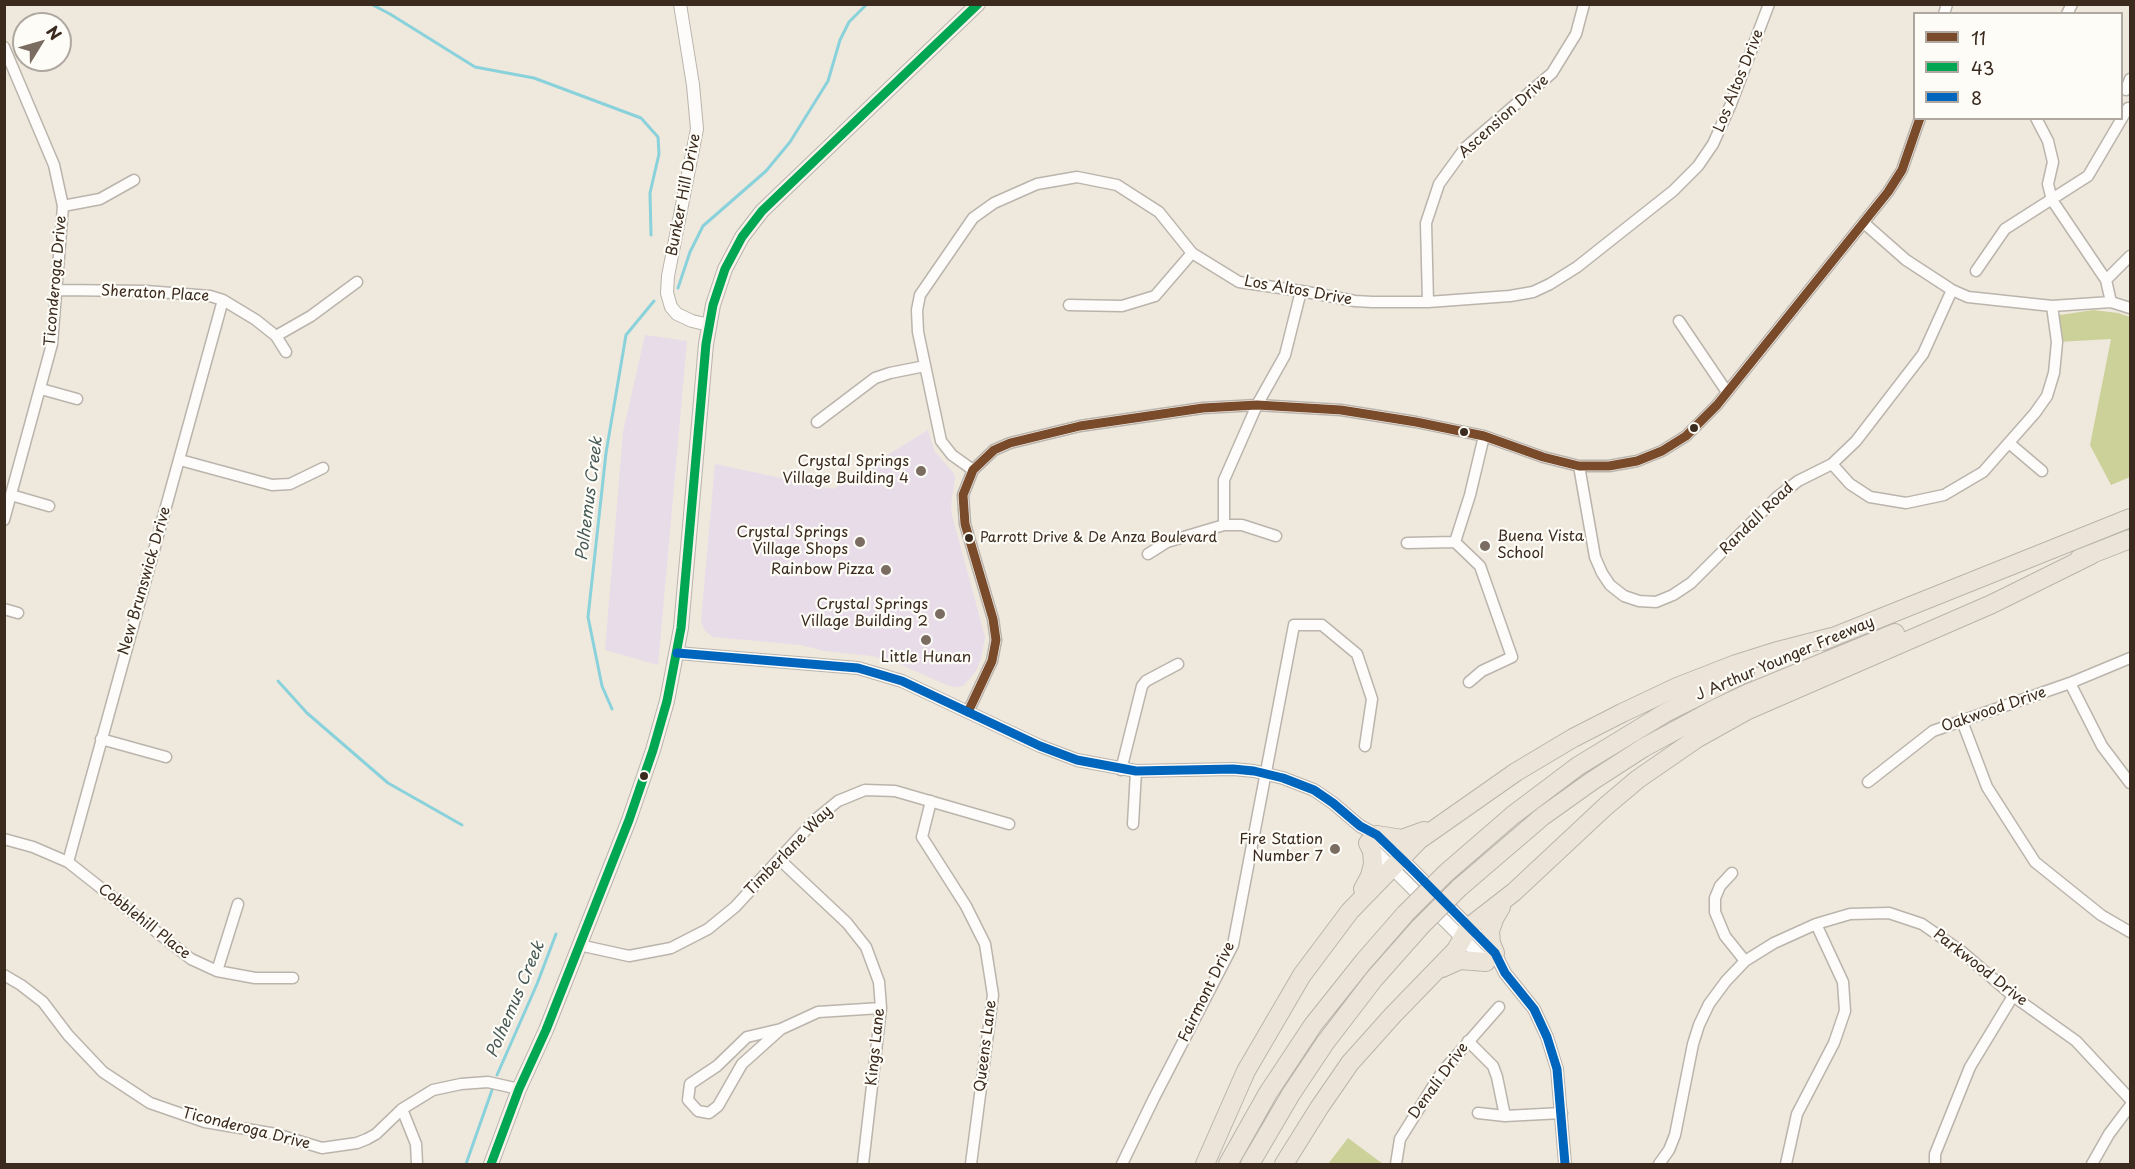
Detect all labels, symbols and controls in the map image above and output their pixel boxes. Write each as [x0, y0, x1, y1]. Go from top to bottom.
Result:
north arrow [12, 12, 72, 72]
legend [1913, 12, 2123, 120]
text: N [41, 20, 68, 45]
text: 11 [1971, 24, 1986, 51]
street label: Los Altos Drive [1710, 27, 1768, 135]
text: 43 [1971, 54, 1994, 81]
street label: Ascension Drive [1455, 72, 1553, 162]
text: 8 [1971, 84, 1982, 111]
street label: Bunker Hill Drive [663, 132, 705, 258]
street label: Ticonderoga Drive [41, 215, 71, 347]
street label: Los Altos Drive [1243, 273, 1353, 309]
street label: Sheraton Place [100, 282, 210, 306]
unlabelled marker [1688, 422, 1700, 434]
unlabelled marker [1458, 426, 1470, 438]
water label: Polhemus Creek [573, 436, 607, 562]
place label: Crystal Springs Village Building 4 [783, 453, 909, 488]
marker: Crystal Springs Village Building 4 [914, 464, 928, 478]
street label: Randall Road [1716, 479, 1798, 559]
street label: New Brunswick Drive [115, 505, 175, 657]
place label: Crystal Springs Village Shops [737, 524, 848, 559]
place label: Buena Vista School [1497, 528, 1584, 563]
place label: Parrott Drive & De Anza Boulevard [980, 530, 1217, 546]
marker: Parrott Drive & De Anza Boulevard [963, 532, 975, 544]
marker: Crystal Springs Village Shops [853, 535, 867, 549]
marker: Buena Vista School [1478, 539, 1492, 553]
place label: Rainbow Pizza [771, 561, 874, 579]
marker: Rainbow Pizza [879, 563, 893, 577]
place label: Crystal Springs Village Building 2 [801, 596, 928, 631]
marker: Crystal Springs Village Building 2 [933, 607, 947, 621]
street label: J Arthur Younger Freeway [1693, 613, 1877, 705]
marker: Little Hunan [919, 633, 933, 647]
place label: Little Hunan [881, 649, 971, 667]
street label: Oakwood Drive [1939, 684, 2049, 736]
unlabelled marker [638, 770, 650, 782]
street label: Timberlane Way [742, 802, 836, 900]
place label: Fire Station Number 7 [1239, 831, 1323, 866]
marker: Fire Station Number 7 [1328, 842, 1342, 856]
street label: Cobblehill Place [94, 880, 194, 964]
street label: Parkwood Drive [1929, 926, 2031, 1010]
water label: Polhemus Creek [483, 939, 549, 1061]
street label: Fairmont Drive [1175, 939, 1239, 1045]
street label: Queens Lane [971, 999, 1001, 1093]
street label: Kings Lane [863, 1007, 889, 1087]
street label: Denali Drive [1405, 1039, 1473, 1123]
street label: Ticonderoga Drive [180, 1104, 312, 1154]

